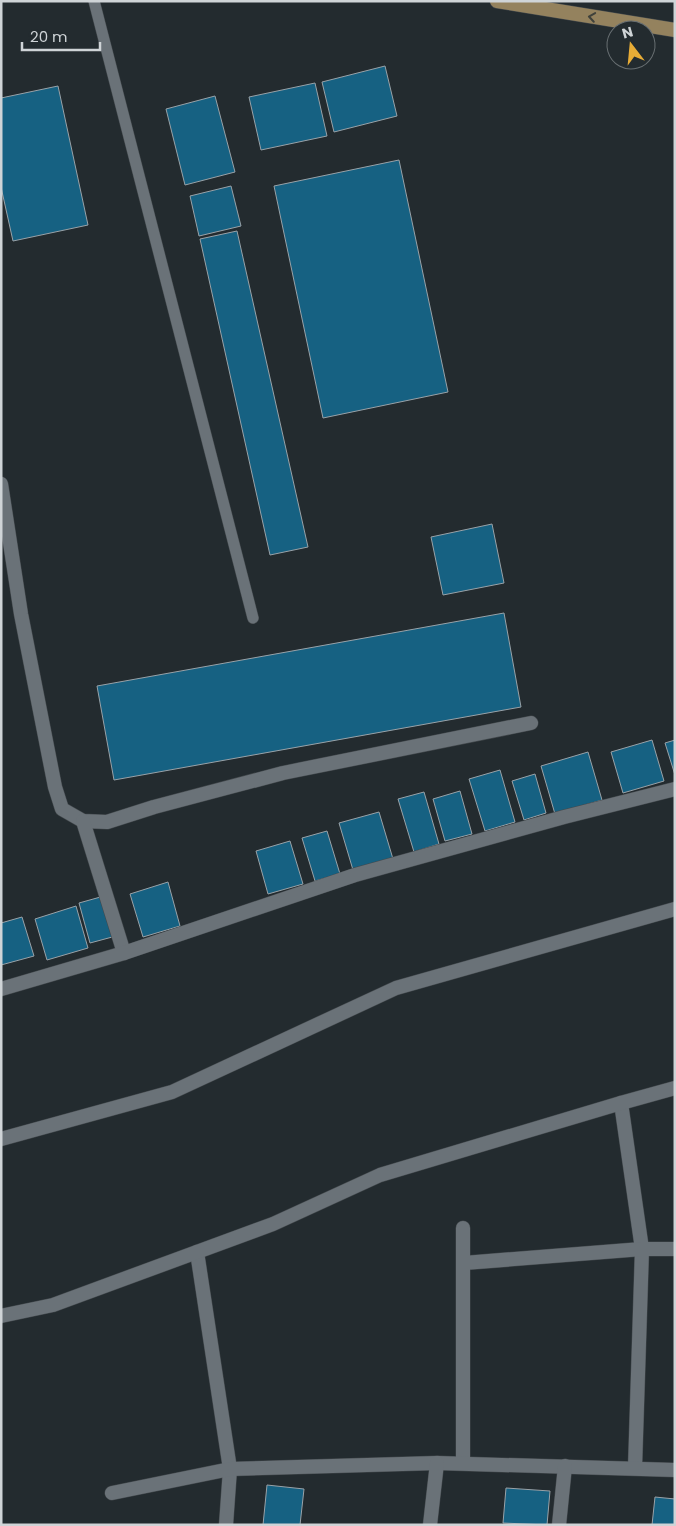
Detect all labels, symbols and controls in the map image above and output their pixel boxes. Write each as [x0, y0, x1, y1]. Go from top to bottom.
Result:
one-way arrow [588, 12, 596, 22]
scale bar [22, 20, 100, 52]
north arrow [606, 20, 656, 70]
text: N [620, 21, 635, 44]
text: 20 m [30, 26, 68, 47]

